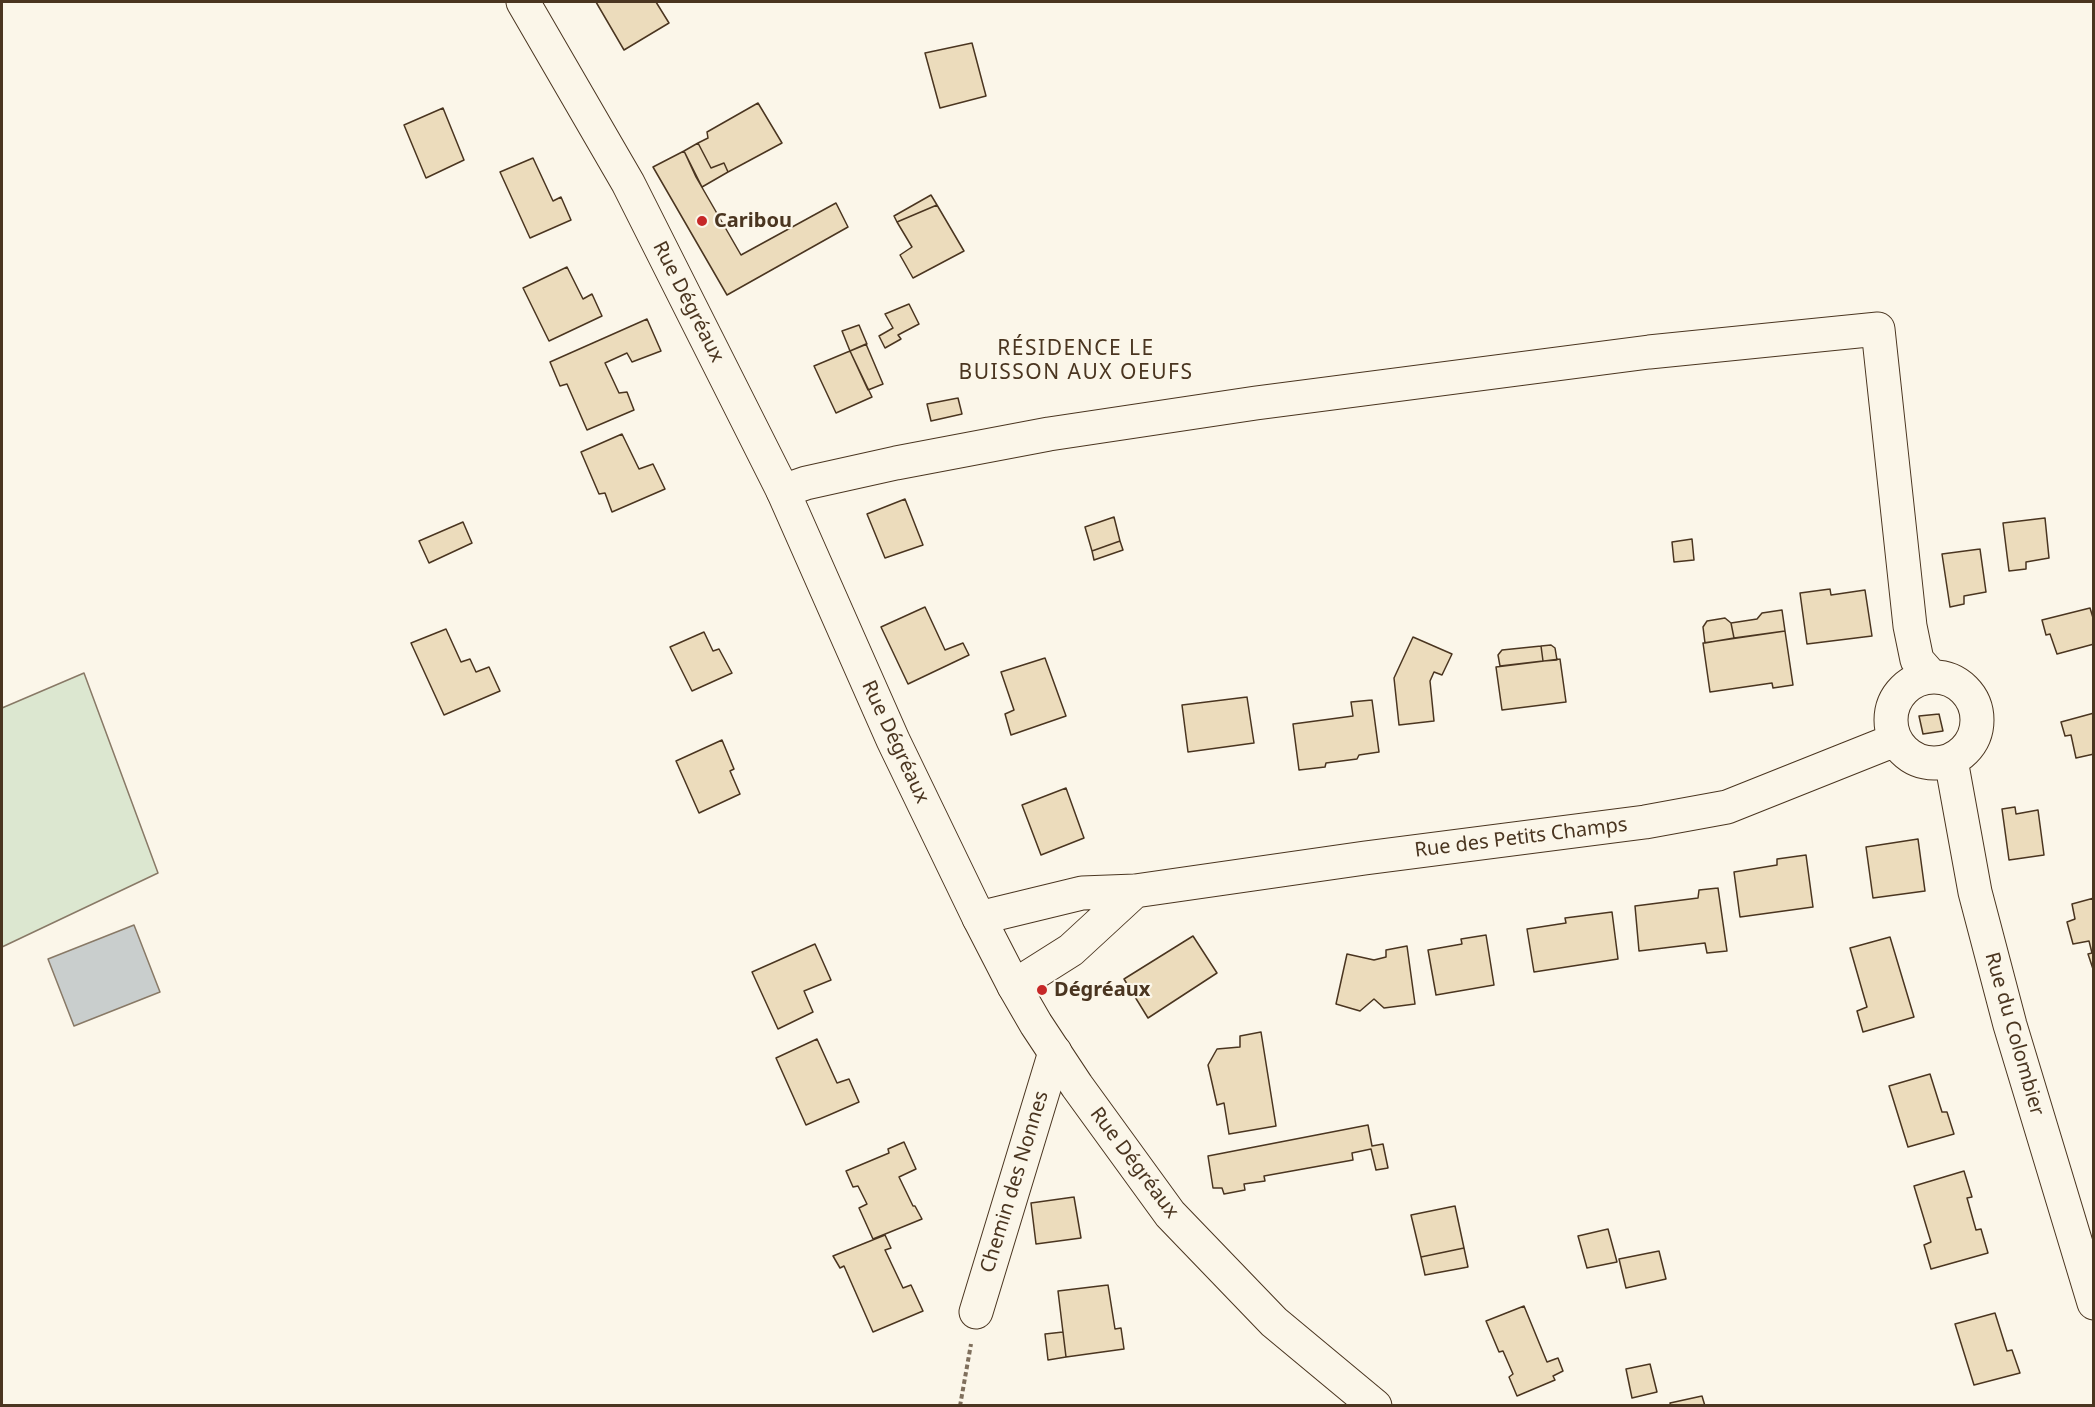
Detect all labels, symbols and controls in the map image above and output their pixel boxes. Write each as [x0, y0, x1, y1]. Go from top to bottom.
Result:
place label: Caribou [714, 209, 792, 233]
marker: Caribou [695, 214, 709, 228]
street label: Rue Dégréaux [647, 237, 729, 367]
district label: RÉSIDENCE LE BUISSON AUX OEUFS [959, 336, 1193, 386]
street label: Rue Dégréaux [856, 677, 934, 807]
street label: Rue des Petits Champs [1413, 813, 1629, 863]
street label: Rue du Colombier [1979, 950, 2049, 1118]
place label: Dégréaux [1054, 978, 1150, 1002]
marker: Dégréaux [1035, 983, 1049, 997]
street label: Chemin des Nonnes [976, 1088, 1054, 1276]
street label: Rue Dégréaux [1084, 1103, 1184, 1223]

